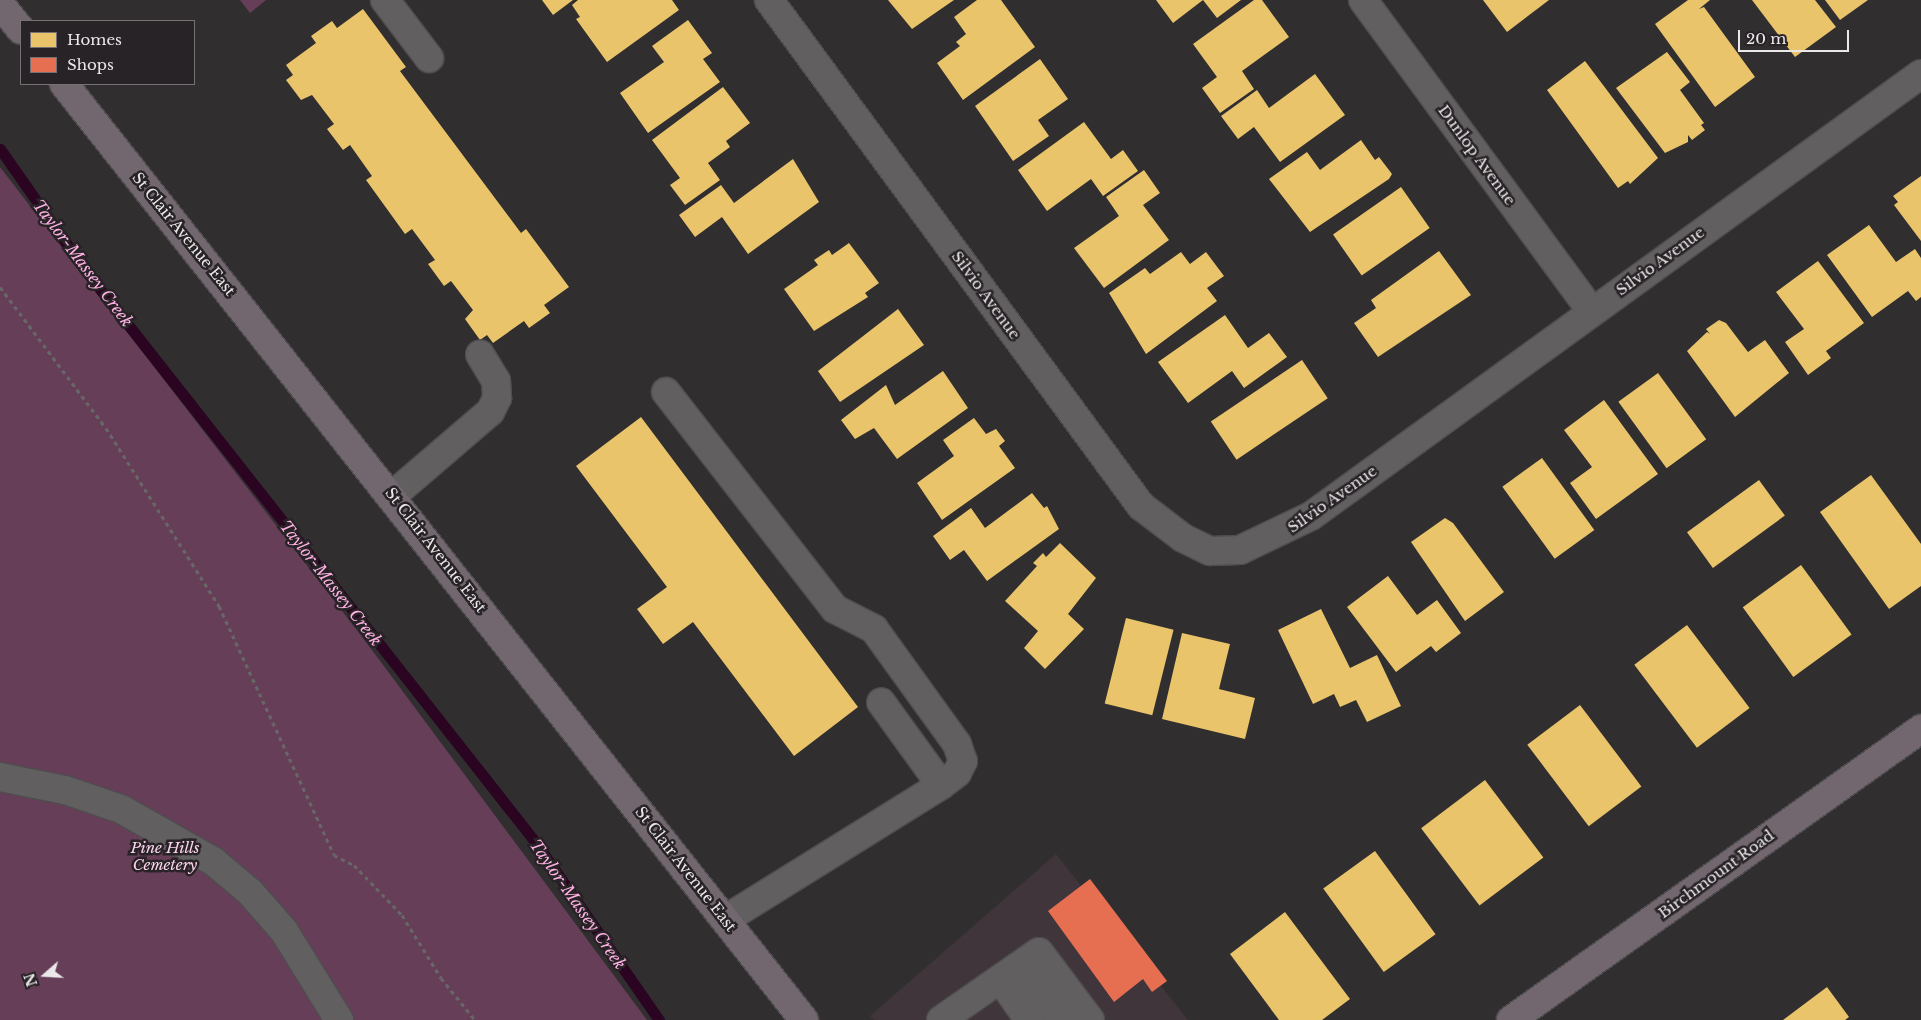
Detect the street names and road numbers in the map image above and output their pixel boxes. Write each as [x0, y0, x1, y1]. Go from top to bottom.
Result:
street label: Dunlop Avenue [1434, 101, 1520, 209]
street label: St Clair Avenue East [128, 168, 240, 300]
street label: Silvio Avenue [1612, 223, 1708, 299]
street label: Silvio Avenue [948, 247, 1024, 343]
street label: Silvio Avenue [1284, 461, 1380, 537]
street label: St Clair Avenue East [381, 484, 491, 616]
street label: St Clair Avenue East [631, 803, 741, 935]
street label: Birchmount Road [1655, 826, 1777, 922]

